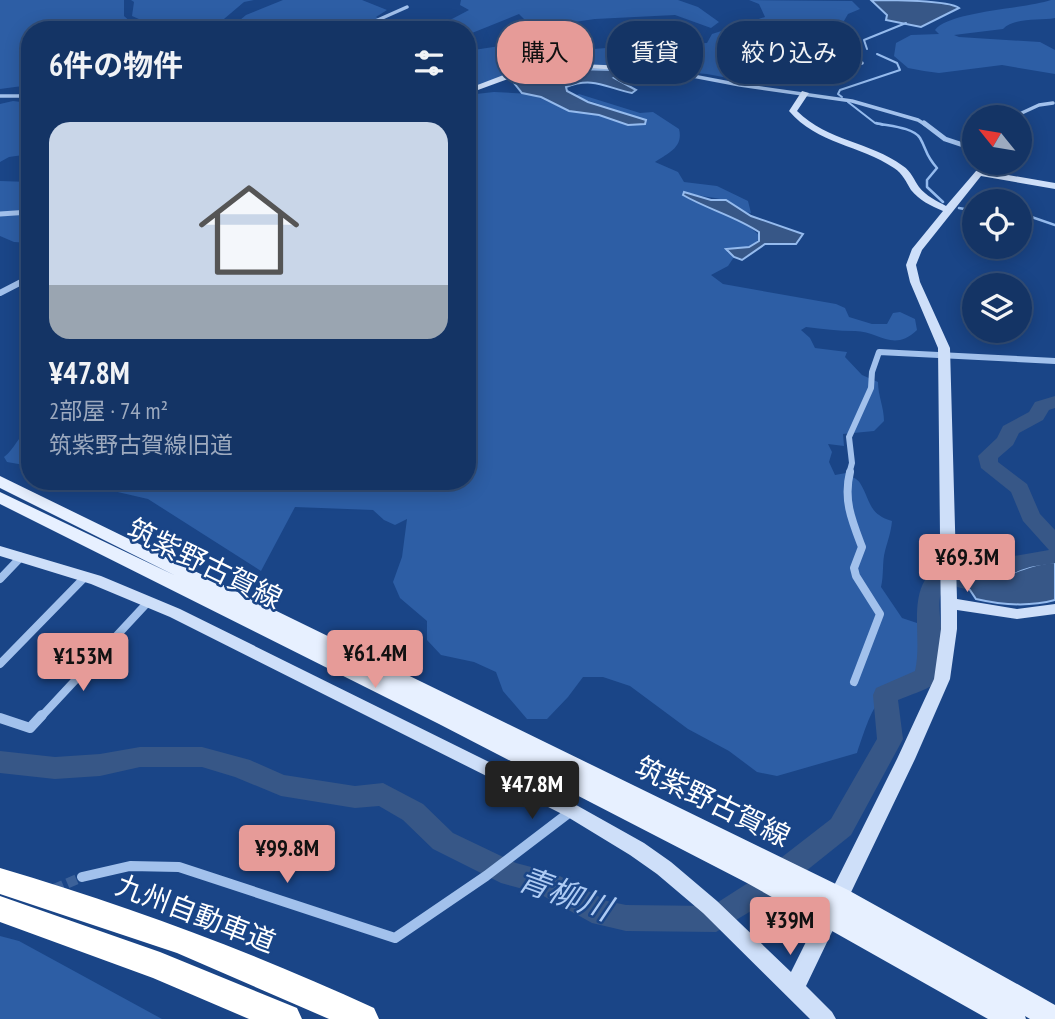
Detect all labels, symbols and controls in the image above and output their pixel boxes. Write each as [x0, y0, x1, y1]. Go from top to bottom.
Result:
chip: 購入 [497, 21, 593, 84]
chip: 賃貸 [607, 21, 703, 84]
chip: 絞り込み [717, 21, 861, 84]
icon: filters [410, 44, 448, 82]
text: 6件の物件 [49, 45, 183, 84]
north arrow [962, 105, 1032, 175]
map controls [962, 105, 1032, 343]
icon: home [186, 167, 312, 293]
button: locate [962, 189, 1032, 259]
button: layers [962, 273, 1032, 343]
text: ¥47.8M [49, 353, 130, 392]
text: 2部屋 · 74 m² [49, 396, 168, 425]
text: 筑紫野古賀線旧道 [49, 430, 233, 459]
street label: 筑紫野古賀線 [121, 510, 289, 616]
pin: ¥69.3M [910, 534, 1024, 594]
text: ¥69.3M [935, 542, 999, 571]
pin: ¥61.4M [318, 630, 432, 690]
pin: ¥153M [34, 634, 132, 693]
text: ¥61.4M [343, 638, 407, 667]
text: ¥153M [53, 641, 113, 670]
street label: 筑紫野古賀線 [629, 748, 797, 854]
pin: ¥47.8M [475, 762, 589, 821]
text: ¥47.8M [501, 769, 563, 798]
pin: ¥99.8M [230, 826, 344, 885]
text: ¥99.8M [255, 833, 319, 862]
water label: 青柳川 [513, 857, 620, 930]
street label: 九州自動車道 [111, 866, 281, 960]
pin: ¥39M [749, 898, 831, 957]
text: ¥39M [766, 905, 814, 934]

